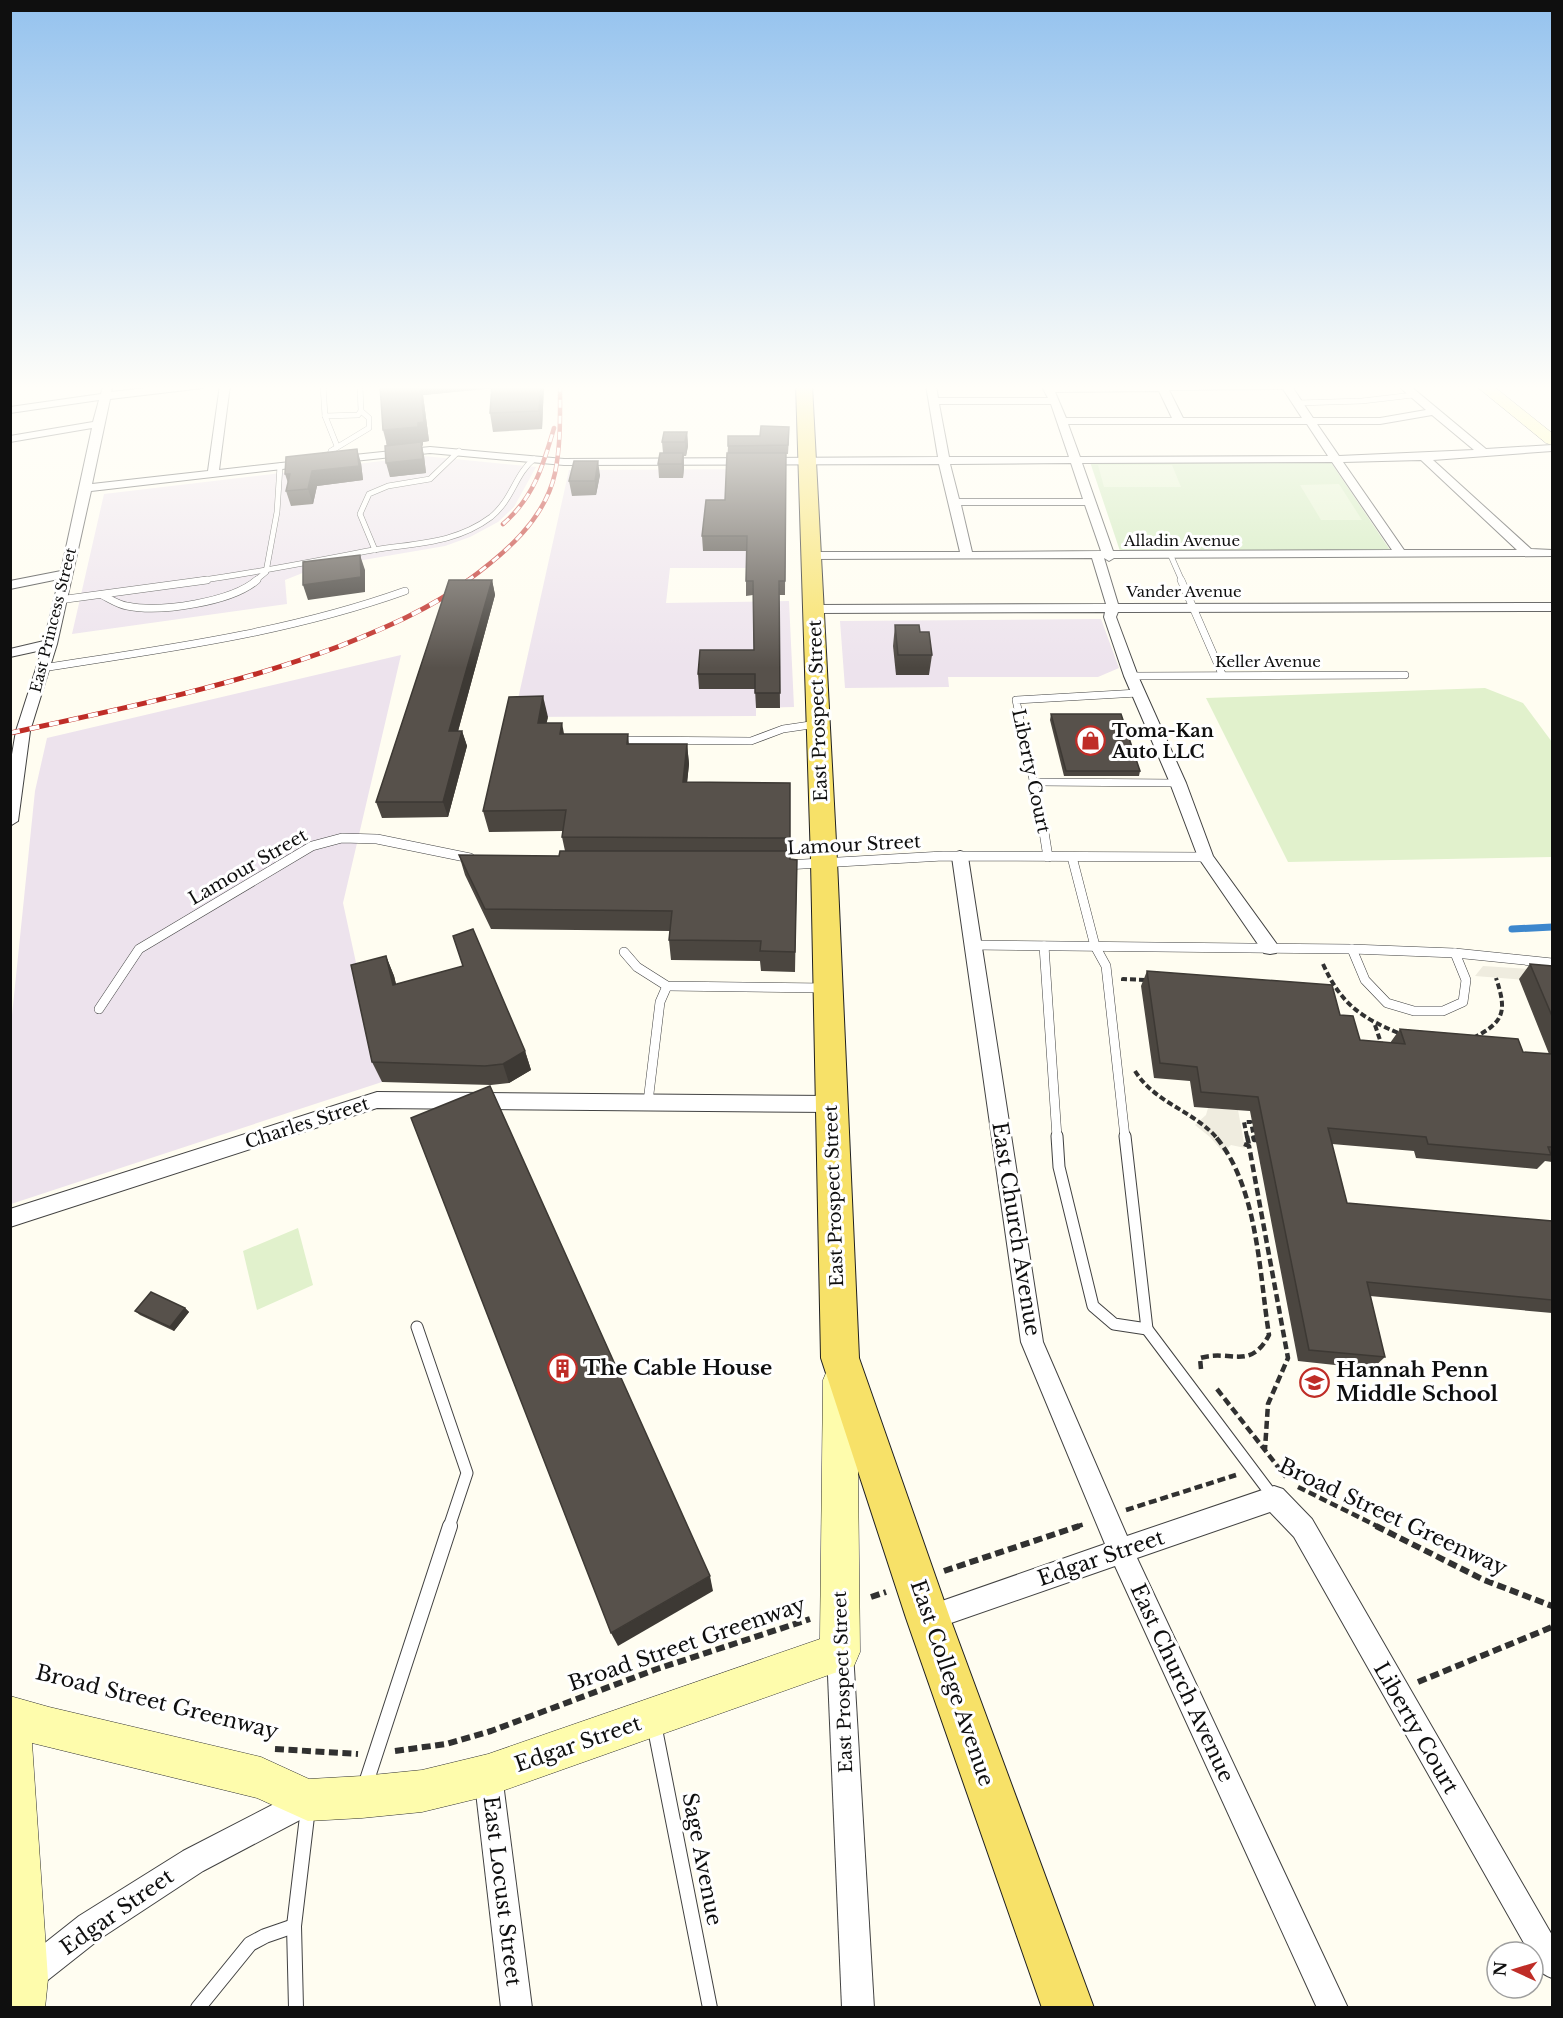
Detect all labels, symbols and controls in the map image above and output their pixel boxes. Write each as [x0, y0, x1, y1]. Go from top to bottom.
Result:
street label: Alladin Avenue [1123, 531, 1240, 550]
street label: East Princess Street [26, 545, 80, 694]
street label: Vander Avenue [1125, 582, 1242, 601]
street label: East Prospect Street [804, 619, 832, 802]
street label: Keller Avenue [1215, 652, 1321, 671]
street label: Liberty Court [1007, 707, 1055, 835]
place label: Toma-Kan Auto LLC [1111, 720, 1214, 763]
shop icon: Toma-Kan Auto LLC [1075, 725, 1107, 757]
street label: Lamour Street [185, 824, 312, 910]
street label: Lamour Street [787, 831, 921, 859]
street label: Charles Street [242, 1093, 372, 1153]
street label: East Prospect Street [820, 1104, 848, 1287]
street label: East Church Avenue [986, 1120, 1046, 1338]
building icon: The Cable House [546, 1352, 578, 1384]
place label: The Cable House [583, 1355, 772, 1381]
place label: Hannah Penn Middle School [1336, 1357, 1499, 1407]
school or university icon: Hannah Penn Middle School [1299, 1366, 1331, 1398]
street label: Broad Street Greenway [1275, 1453, 1512, 1582]
street label: Edgar Street [1034, 1524, 1168, 1592]
street label: East College Avenue [904, 1577, 1000, 1789]
street label: East Church Avenue [1124, 1579, 1240, 1787]
street label: East Prospect Street [829, 1590, 857, 1773]
street label: Broad Street Greenway [565, 1591, 810, 1697]
street label: Liberty Court [1368, 1658, 1464, 1798]
street label: Broad Street Greenway [33, 1659, 282, 1745]
street label: Edgar Street [511, 1710, 645, 1778]
street label: Sage Avenue [676, 1790, 728, 1928]
street label: East Locust Street [477, 1794, 527, 1988]
street label: Edgar Street [55, 1863, 179, 1961]
north arrow [1485, 1940, 1545, 2000]
text: N [1490, 1961, 1511, 1977]

